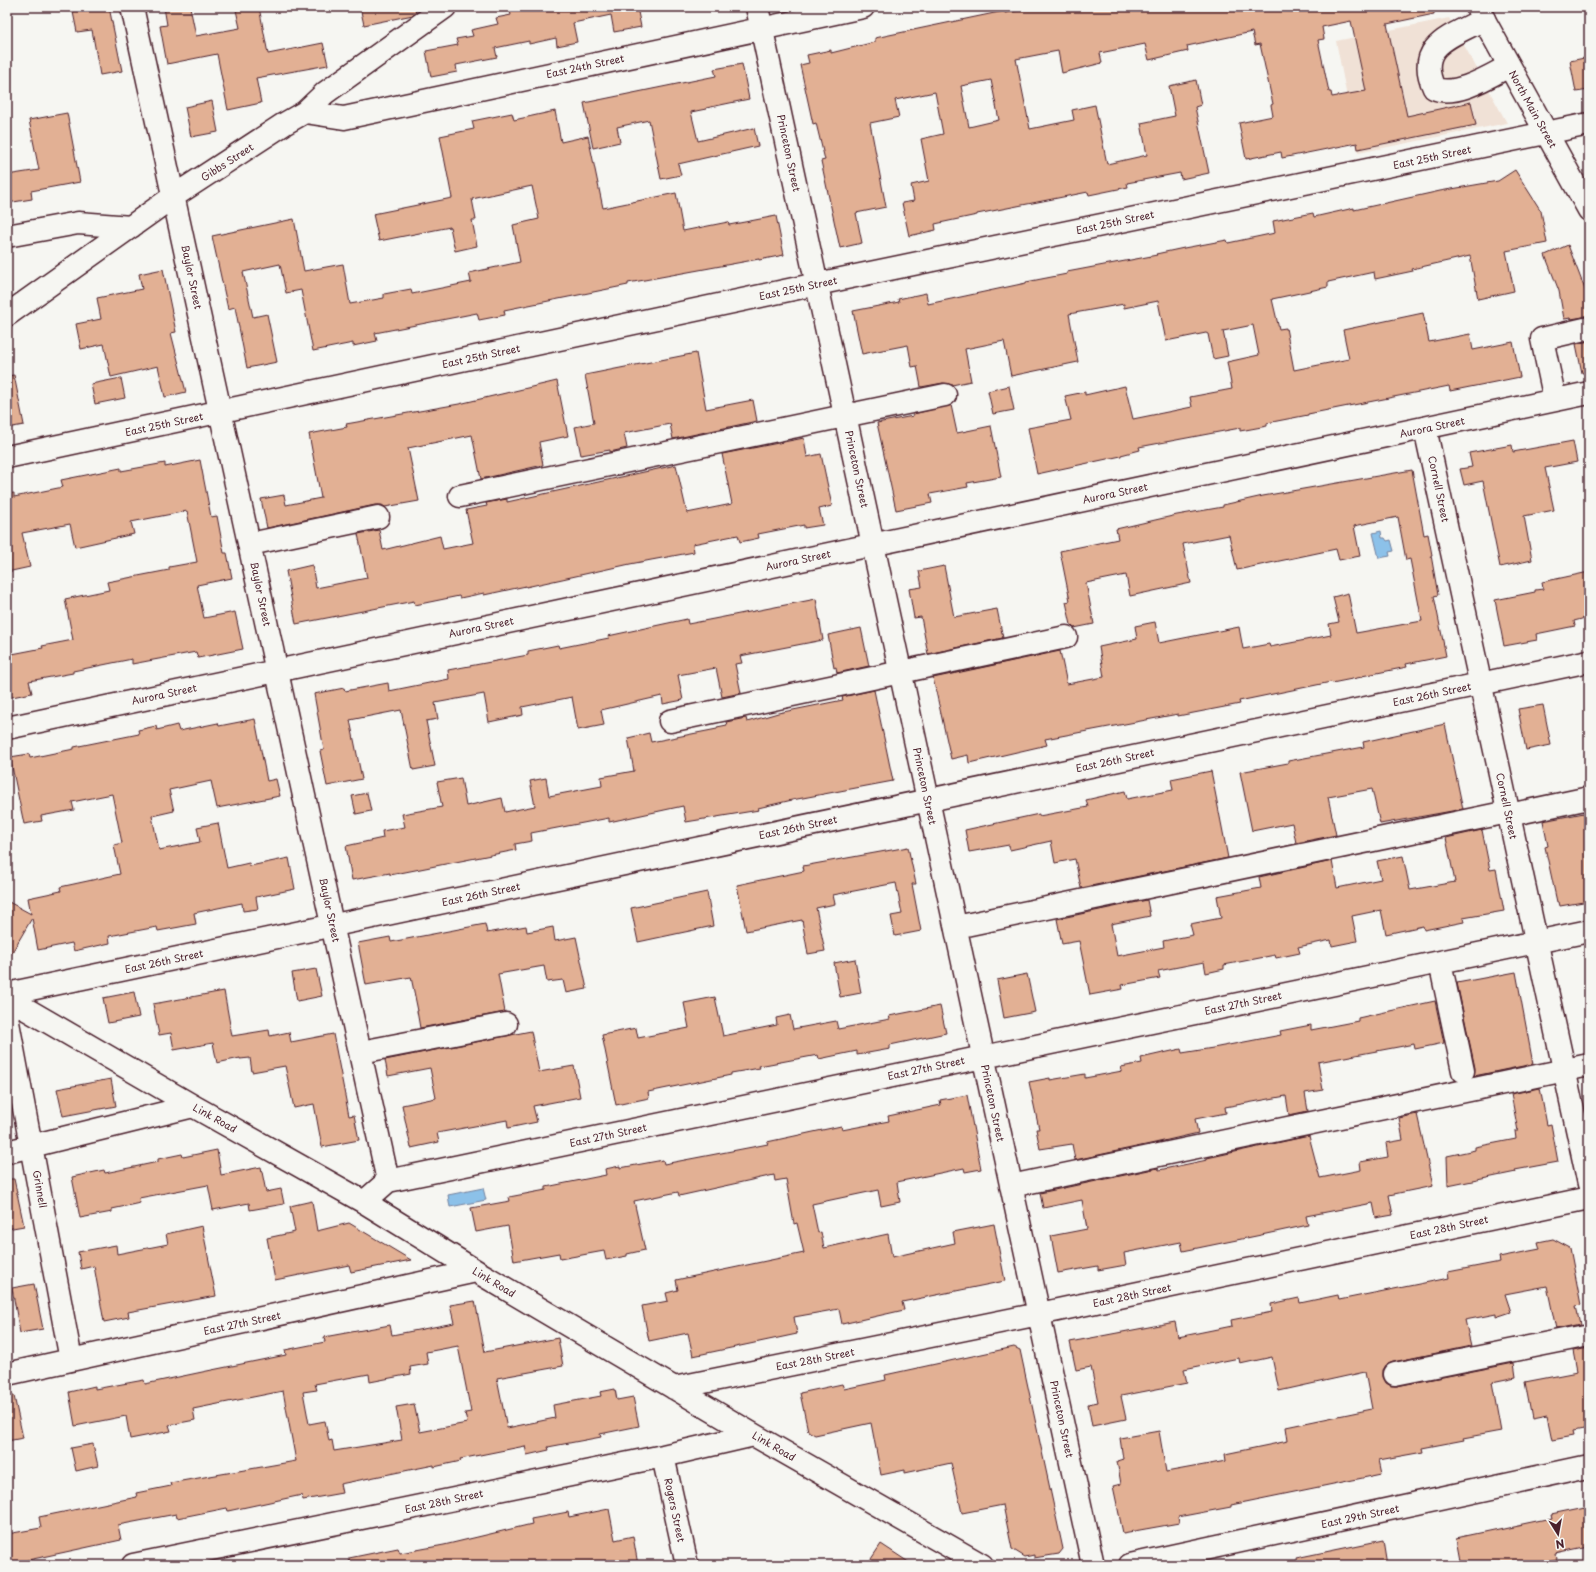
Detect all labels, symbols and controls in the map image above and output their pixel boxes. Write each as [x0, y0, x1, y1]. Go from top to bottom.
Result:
street label: East 24th Street [544, 50, 625, 81]
street label: North Main Street [1506, 67, 1561, 150]
street label: Princeton Street [774, 113, 805, 193]
street label: Gibbs Street [197, 139, 256, 184]
street label: East 25th Street [1391, 141, 1472, 172]
street label: East 25th Street [1074, 206, 1155, 237]
street label: Baylor Street [178, 243, 207, 310]
street label: East 25th Street [757, 272, 838, 303]
street label: East 25th Street [440, 340, 521, 371]
street label: East 25th Street [123, 408, 204, 439]
street label: Aurora Street [1398, 412, 1466, 441]
street label: Princeton Street [842, 429, 873, 509]
street label: Cornell Street [1425, 454, 1454, 523]
street label: Aurora Street [1081, 478, 1149, 507]
street label: Aurora Street [764, 545, 832, 574]
street label: Baylor Street [247, 560, 276, 627]
street label: Aurora Street [447, 612, 515, 641]
street label: East 26th Street [1391, 678, 1472, 709]
street label: Aurora Street [130, 679, 198, 708]
street label: East 26th Street [1074, 744, 1155, 775]
street label: Princeton Street [910, 746, 941, 826]
street label: Cornell Street [1493, 771, 1522, 840]
street label: East 26th Street [757, 811, 838, 842]
street label: Baylor Street [316, 876, 345, 943]
street label: East 26th Street [440, 878, 521, 909]
street label: East 26th Street [123, 945, 204, 976]
street label: East 27th Street [1203, 987, 1283, 1018]
street label: East 27th Street [886, 1052, 966, 1083]
street label: Princeton Street [978, 1063, 1009, 1143]
street label: Link Road [191, 1099, 240, 1136]
street label: East 27th Street [568, 1119, 648, 1150]
street label: Grinnell [30, 1169, 51, 1209]
street label: East 28th Street [1408, 1211, 1489, 1242]
street label: Link Road [470, 1263, 519, 1300]
street label: East 28th Street [1091, 1279, 1172, 1310]
street label: East 27th Street [202, 1307, 282, 1338]
street label: East 28th Street [774, 1344, 855, 1373]
street label: Princeton Street [1047, 1379, 1078, 1459]
street label: Link Road [750, 1427, 799, 1464]
street label: Rogers Street [661, 1477, 690, 1543]
street label: East 28th Street [403, 1485, 484, 1516]
street label: East 29th Street [1320, 1500, 1400, 1531]
north arrow [1538, 1514, 1578, 1554]
text: N [1554, 1535, 1566, 1554]

